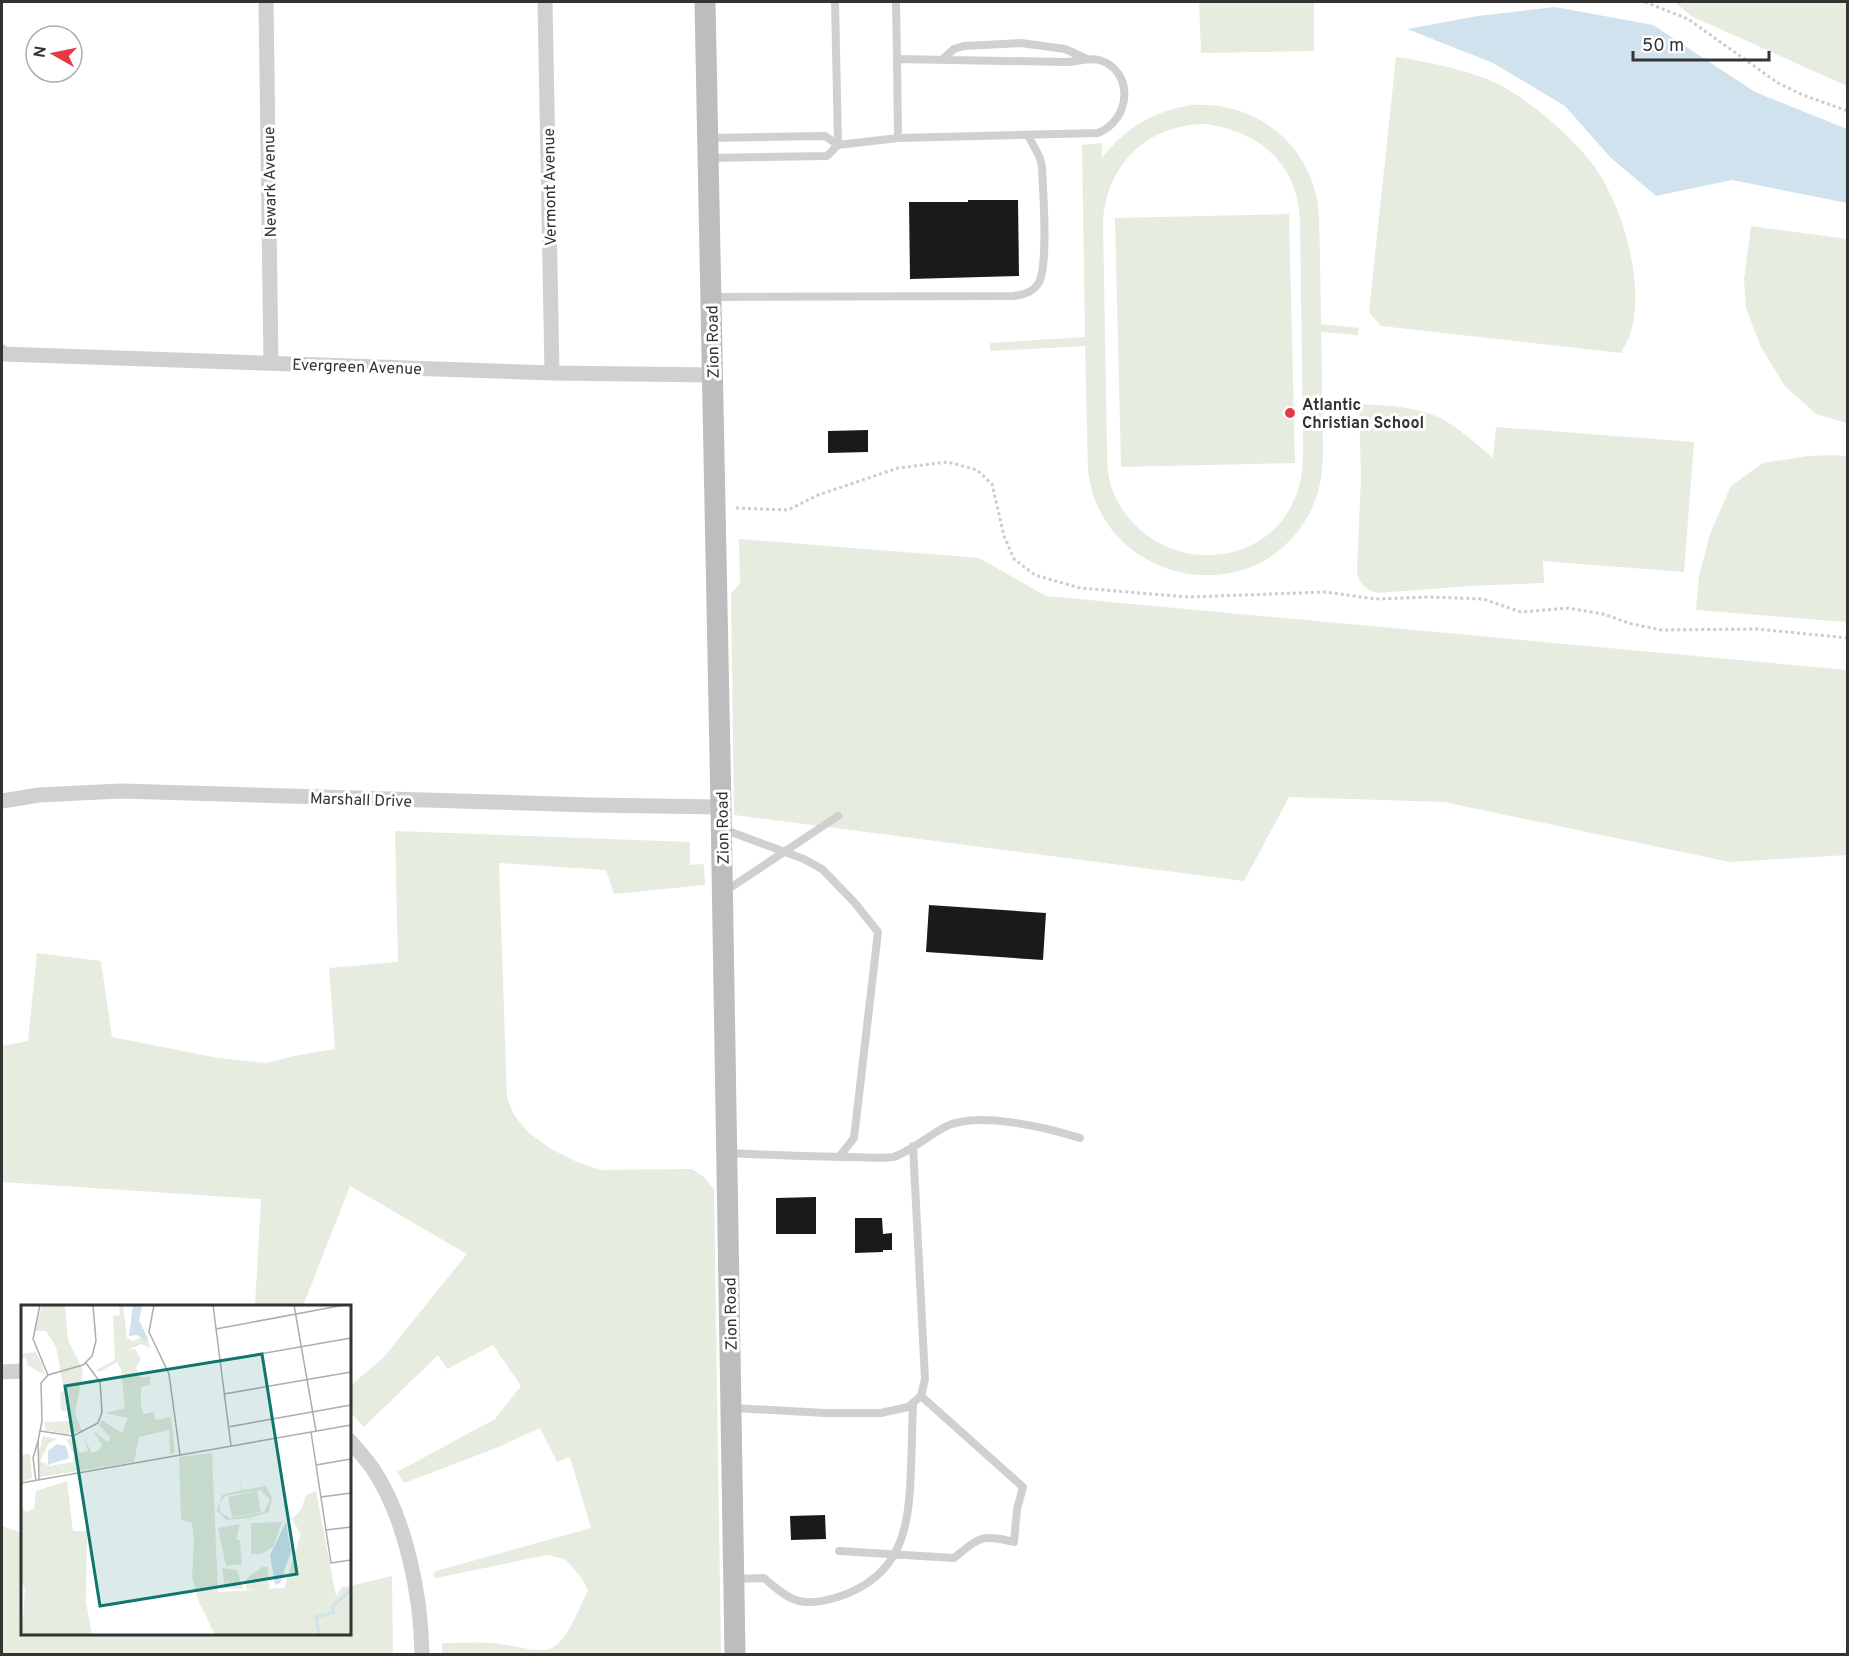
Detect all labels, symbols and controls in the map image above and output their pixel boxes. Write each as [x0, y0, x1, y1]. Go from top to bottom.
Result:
north arrow [24, 24, 84, 84]
scale bar [1633, 24, 1770, 62]
text: 50 m [1642, 35, 1684, 58]
text: N [30, 45, 52, 59]
street label: Newark Avenue [260, 126, 282, 238]
street label: Vermont Avenue [540, 128, 562, 246]
street label: Zion Road [703, 305, 725, 379]
street label: Evergreen Avenue [292, 356, 422, 380]
place label: Atlantic Christian School [1302, 396, 1424, 434]
marker: Atlantic Christian School [1283, 406, 1297, 420]
street label: Marshall Drive [310, 789, 412, 813]
street label: Zion Road [713, 791, 735, 865]
street label: Zion Road [721, 1277, 743, 1351]
inset map [21, 1305, 351, 1635]

